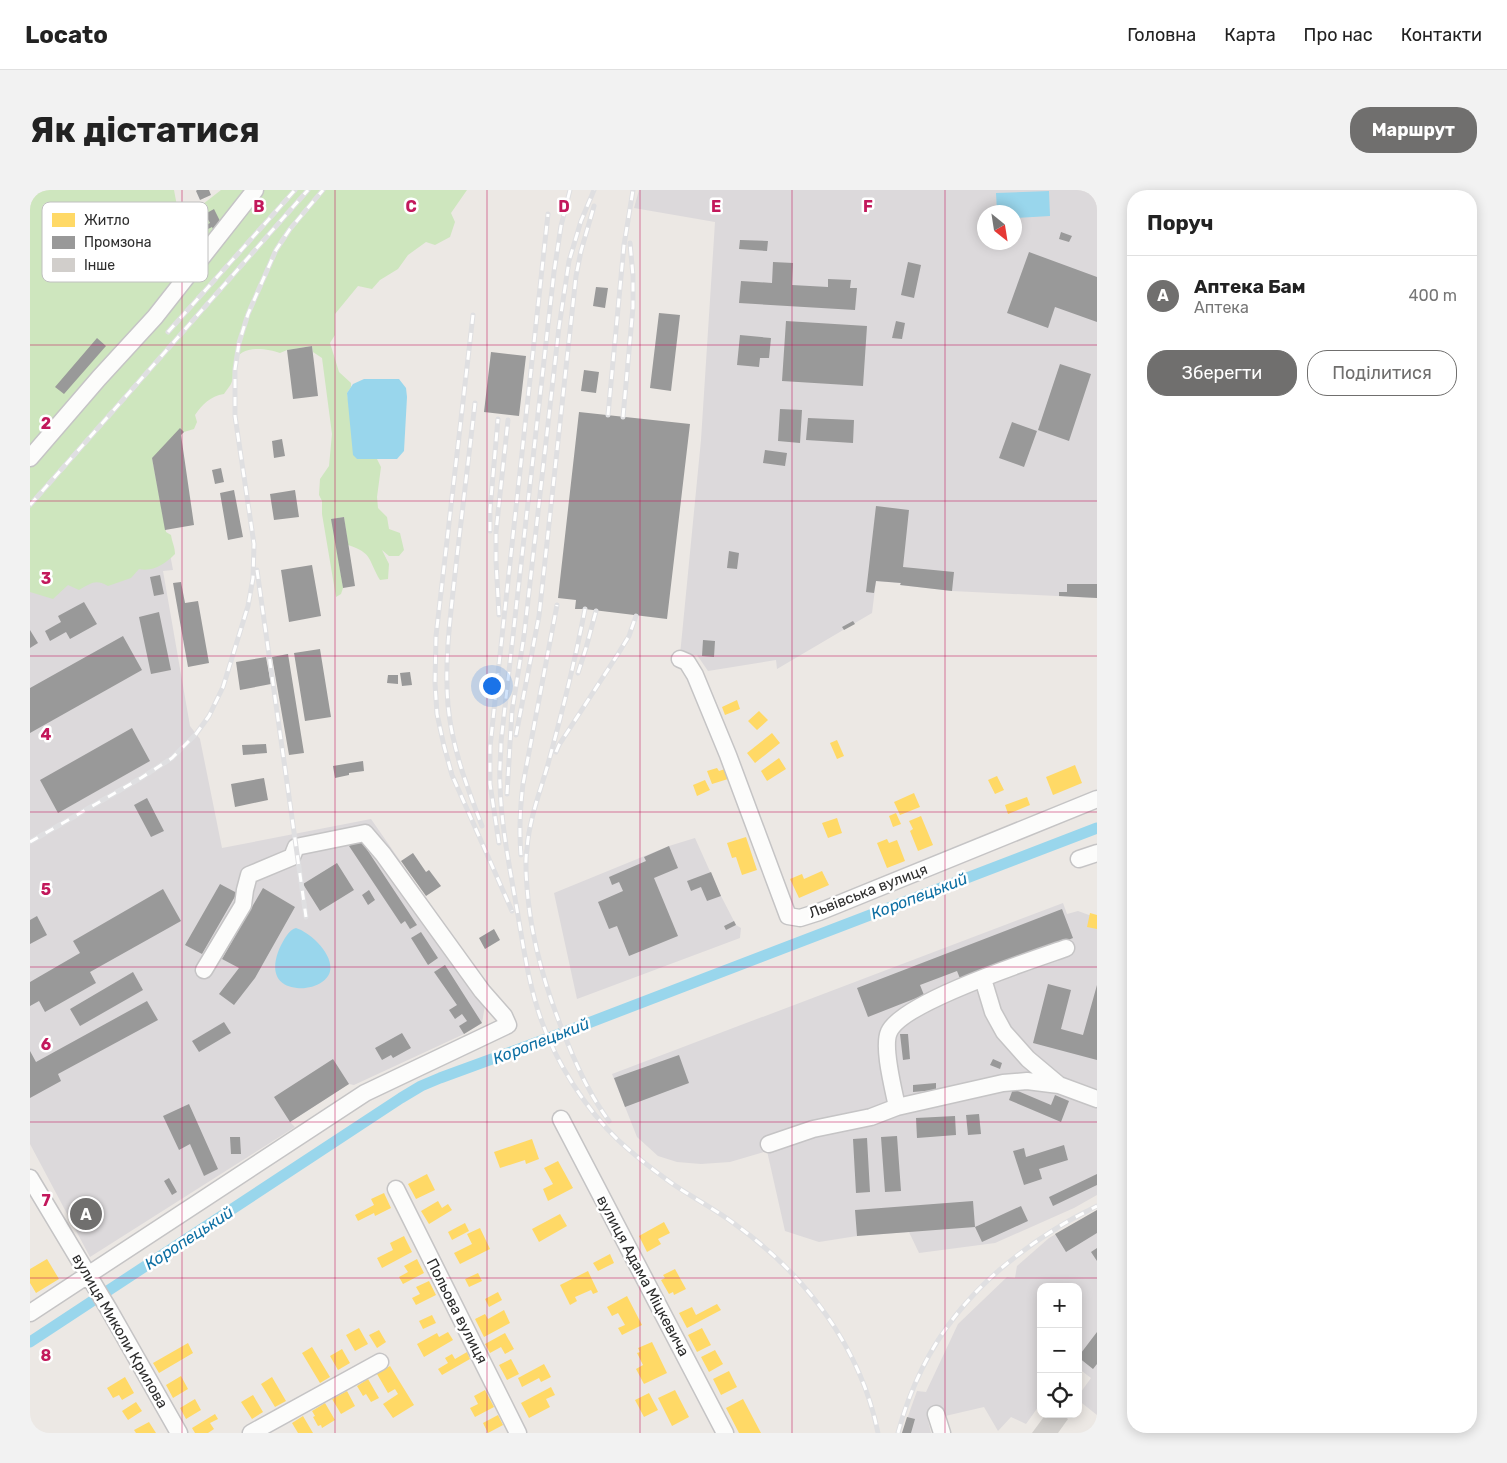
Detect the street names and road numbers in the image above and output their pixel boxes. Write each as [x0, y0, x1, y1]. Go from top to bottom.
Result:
street label: Львівська вулиця [806, 860, 930, 922]
street label: вулиця Адама Міцкевича [593, 1192, 693, 1360]
street label: вулиця Миколи Крилова [68, 1250, 172, 1412]
street label: Польова вулиця [423, 1255, 491, 1367]

